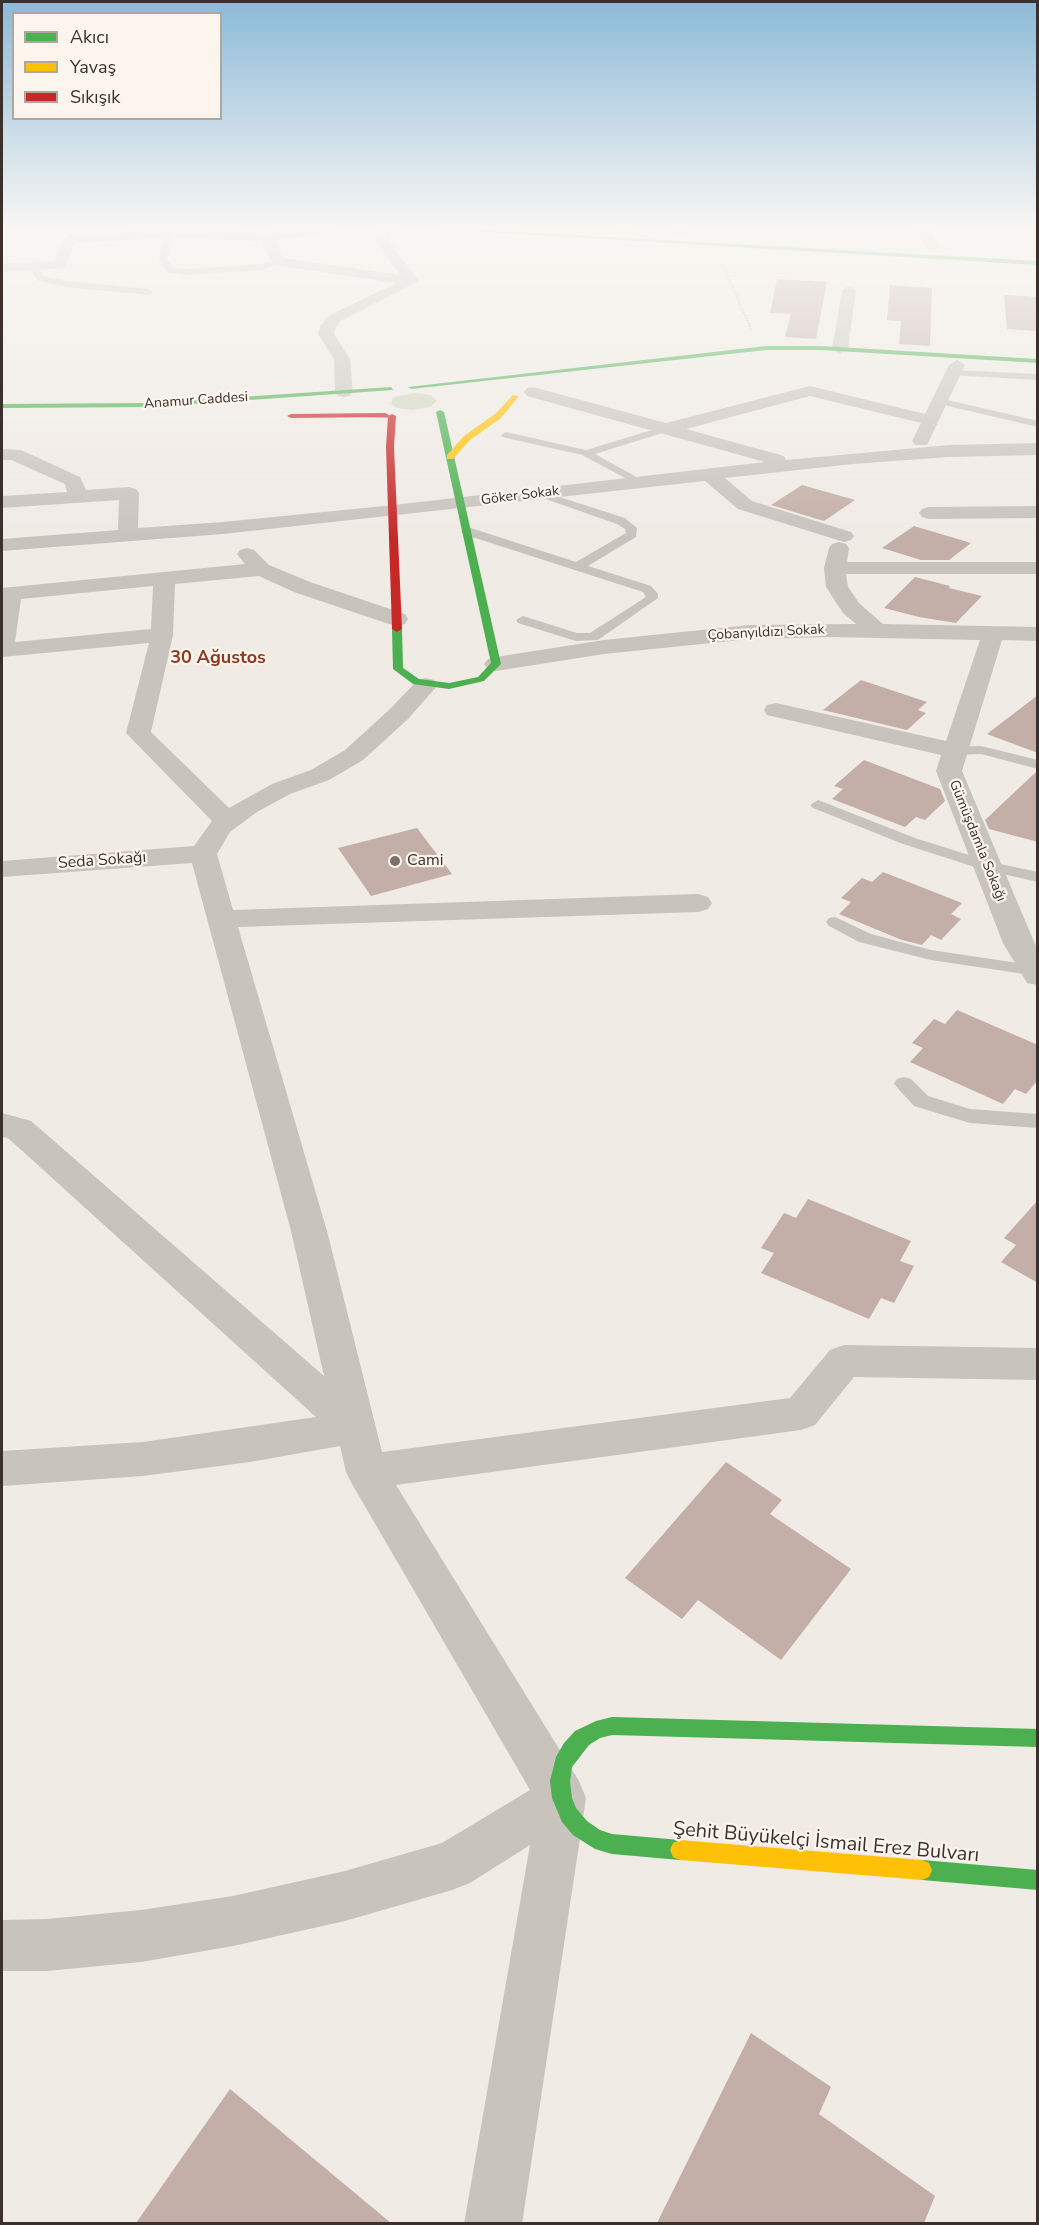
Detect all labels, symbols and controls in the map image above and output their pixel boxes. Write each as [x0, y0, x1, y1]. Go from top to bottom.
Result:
legend [12, 12, 222, 120]
text: Akıcı [70, 25, 109, 49]
text: Yavaş [70, 55, 116, 79]
text: Sıkışık [70, 85, 120, 109]
street label: Anamur Caddesi [143, 389, 249, 413]
street label: Göker Sokak [480, 483, 560, 509]
street label: Çobanyıldızı Sokak [707, 622, 825, 644]
district label: 30 Ağustos [170, 648, 266, 670]
street label: Gümüşdamla Sokağı [945, 778, 1009, 904]
street label: Seda Sokağı [57, 848, 147, 874]
place label: Cami [407, 851, 443, 871]
marker: Cami [388, 854, 402, 868]
street label: Şehit Büyükelçi İsmail Erez Bulvarı [672, 1818, 980, 1868]

